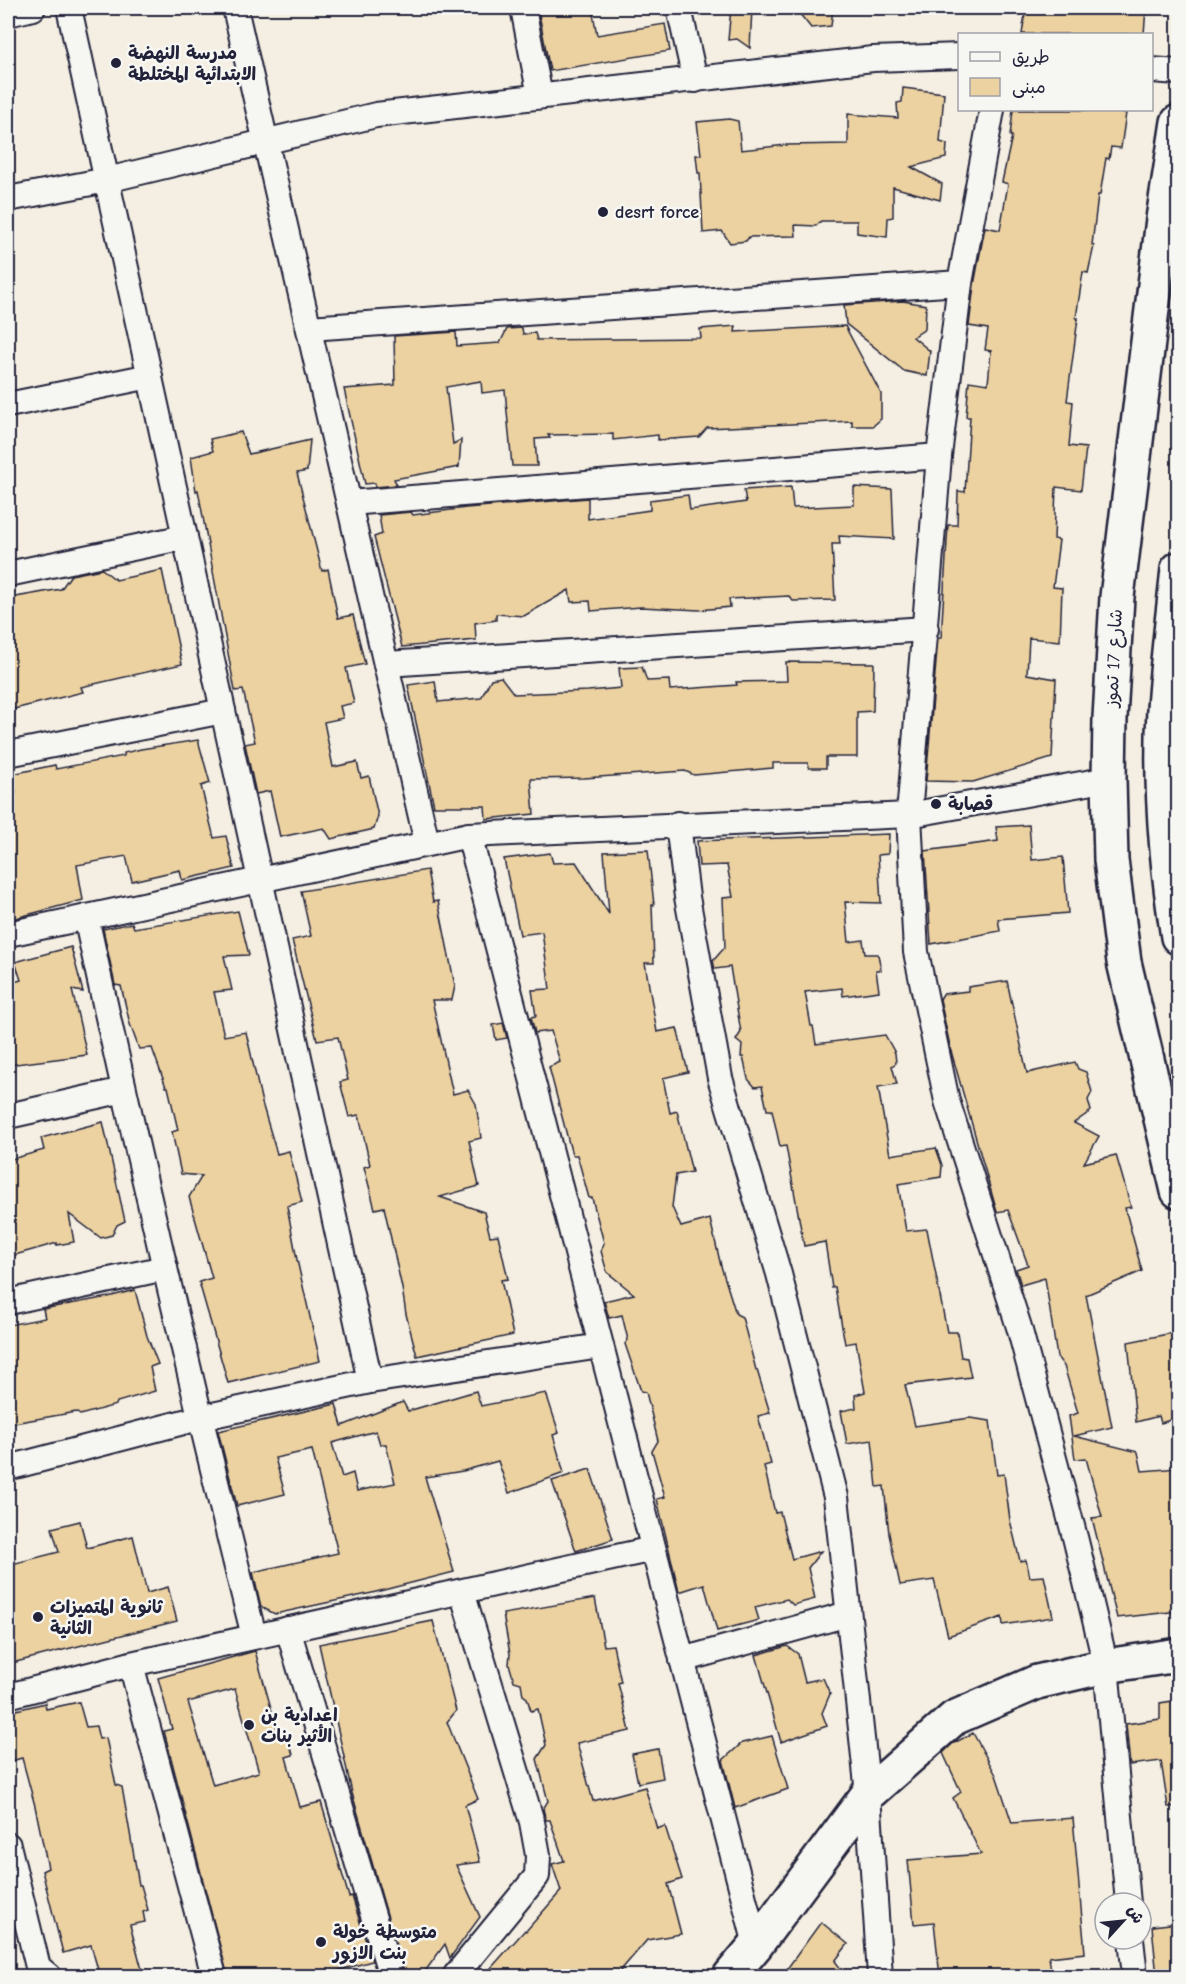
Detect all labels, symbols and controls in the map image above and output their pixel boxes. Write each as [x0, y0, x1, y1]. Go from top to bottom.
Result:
legend [958, 33, 1153, 111]
place label: مدرسة النهضة الابتدائية المختلطة [128, 43, 256, 85]
text: طريق [1012, 47, 1050, 68]
marker: مدرسة النهضة الابتدائية المختلطة [109, 56, 123, 70]
text: مبنى [1012, 77, 1046, 98]
place label: desrt force [615, 202, 699, 223]
marker: desrt force [596, 205, 610, 219]
street label: شارع 17 تموز [1101, 608, 1128, 710]
place label: قصابة [948, 794, 993, 815]
marker: قصابة [929, 797, 943, 811]
place label: ثانوية المتميزات الثانية [50, 1597, 164, 1639]
marker: ثانوية المتميزات الثانية [31, 1610, 45, 1624]
place label: اعدادية بن الأثير بنات [261, 1705, 338, 1747]
marker: اعدادية بن الأثير بنات [242, 1718, 256, 1732]
north arrow [1093, 1891, 1153, 1951]
text: ش [1123, 1903, 1147, 1927]
place label: متوسطة خولة بنت الازور [331, 1922, 437, 1965]
marker: متوسطة خولة بنت الازور [314, 1935, 328, 1949]

